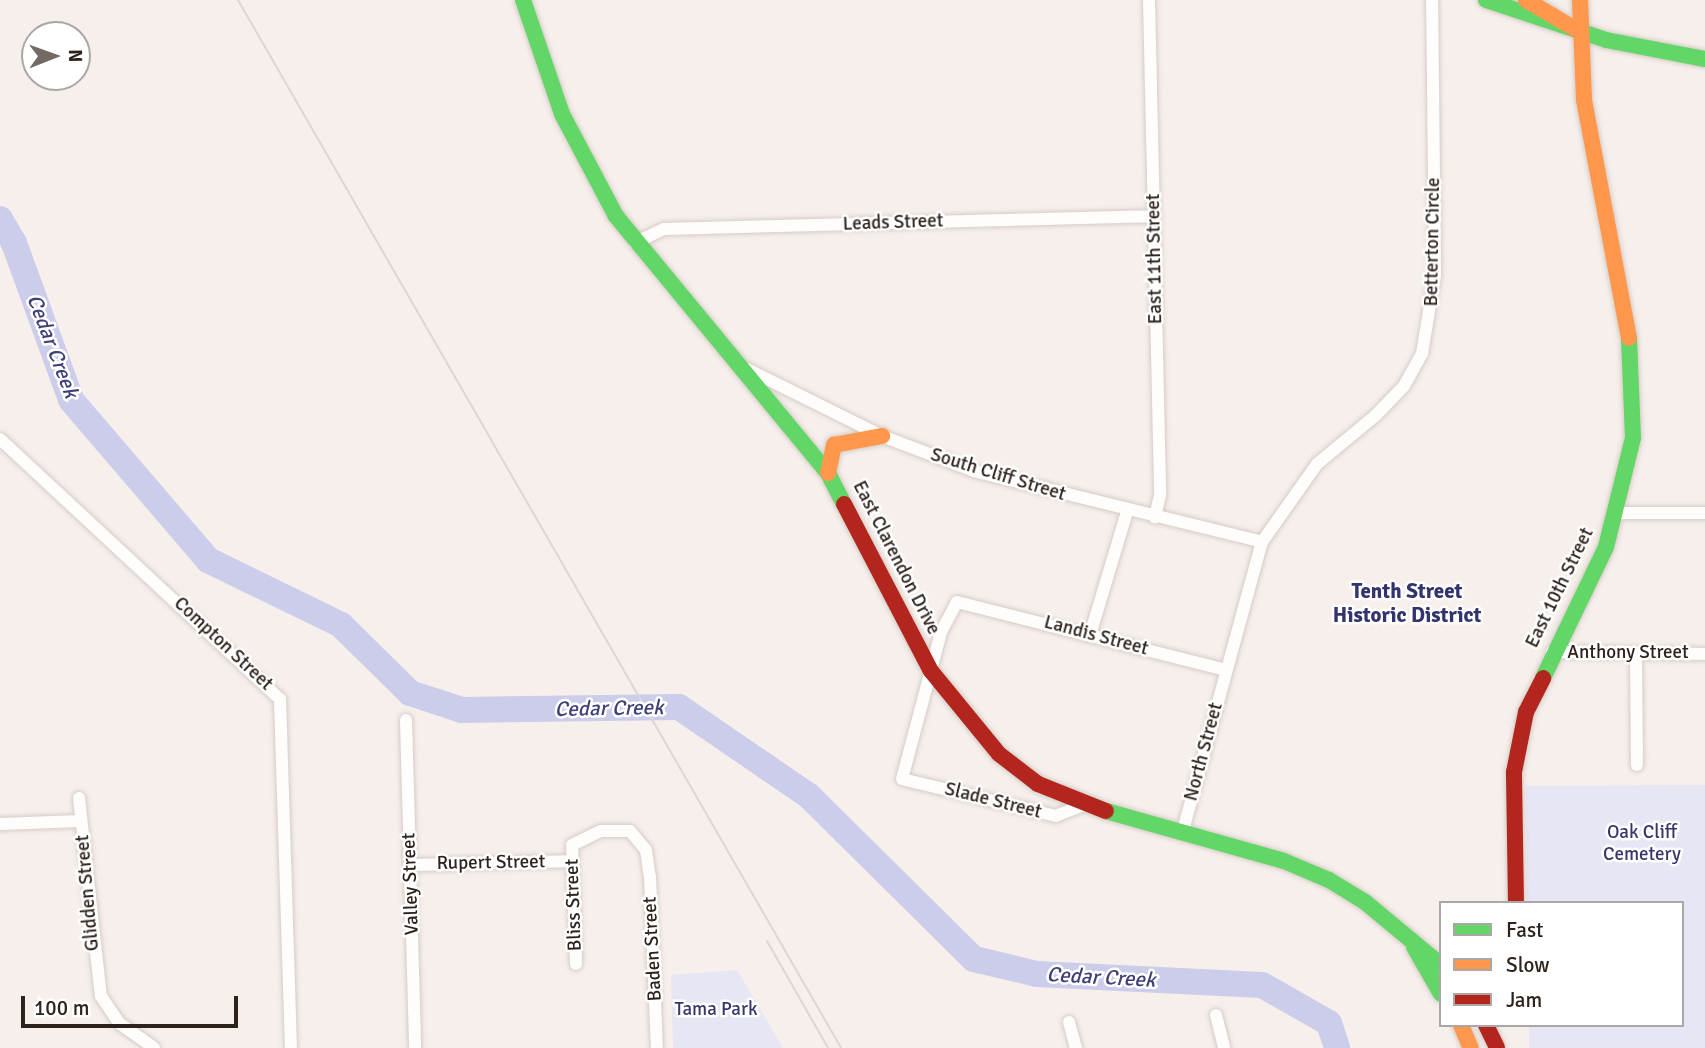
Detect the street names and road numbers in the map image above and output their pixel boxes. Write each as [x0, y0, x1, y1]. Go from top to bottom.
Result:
street label: Betterton Circle [1420, 177, 1446, 307]
street label: East 11th Street [1142, 194, 1168, 324]
street label: Leads Street [842, 210, 944, 236]
street label: South Cliff Street [928, 444, 1068, 506]
street label: East Clarendon Drive [847, 477, 945, 639]
street label: East 10th Street [1521, 524, 1599, 652]
street label: Compton Street [169, 592, 277, 696]
street label: Landis Street [1041, 611, 1151, 661]
street label: Anthony Street [1567, 642, 1689, 664]
street label: North Street [1180, 700, 1228, 804]
street label: Slade Street [942, 778, 1044, 824]
street label: Valley Street [398, 832, 424, 936]
street label: Glidden Street [72, 834, 104, 952]
street label: Rupert Street [436, 851, 546, 875]
street label: Bliss Street [561, 858, 587, 952]
street label: Baden Street [639, 896, 667, 1002]

